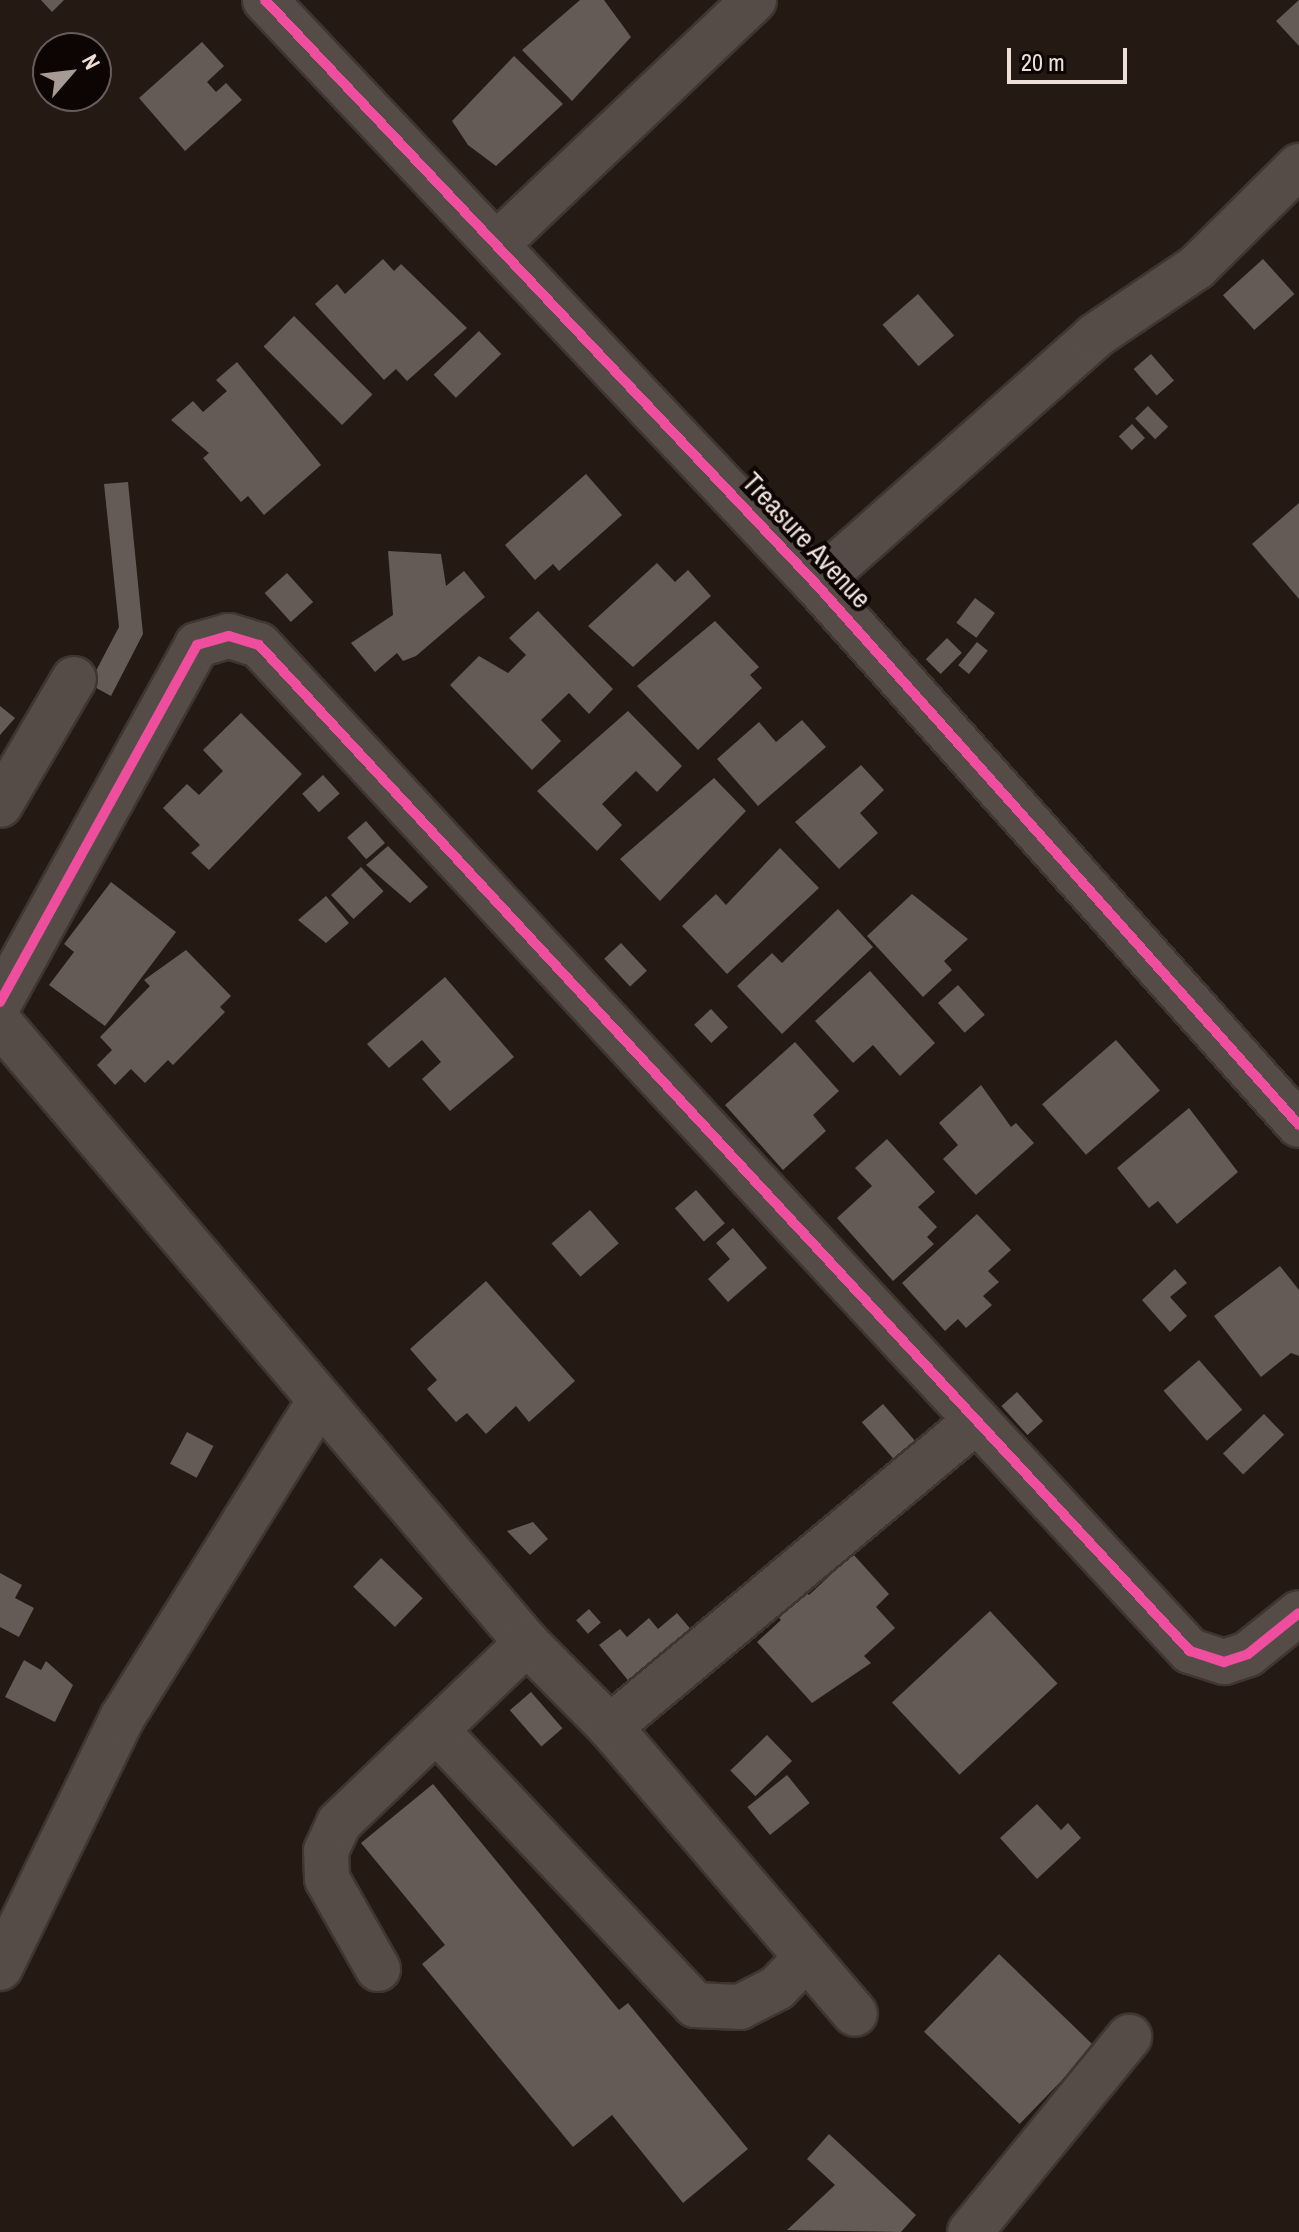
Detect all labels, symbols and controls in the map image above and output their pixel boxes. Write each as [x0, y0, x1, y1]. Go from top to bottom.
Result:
north arrow [32, 32, 112, 112]
scale bar [1011, 32, 1131, 82]
text: 20 m [1021, 46, 1065, 78]
text: N [75, 49, 108, 74]
street label: Treasure Avenue [735, 465, 879, 615]

